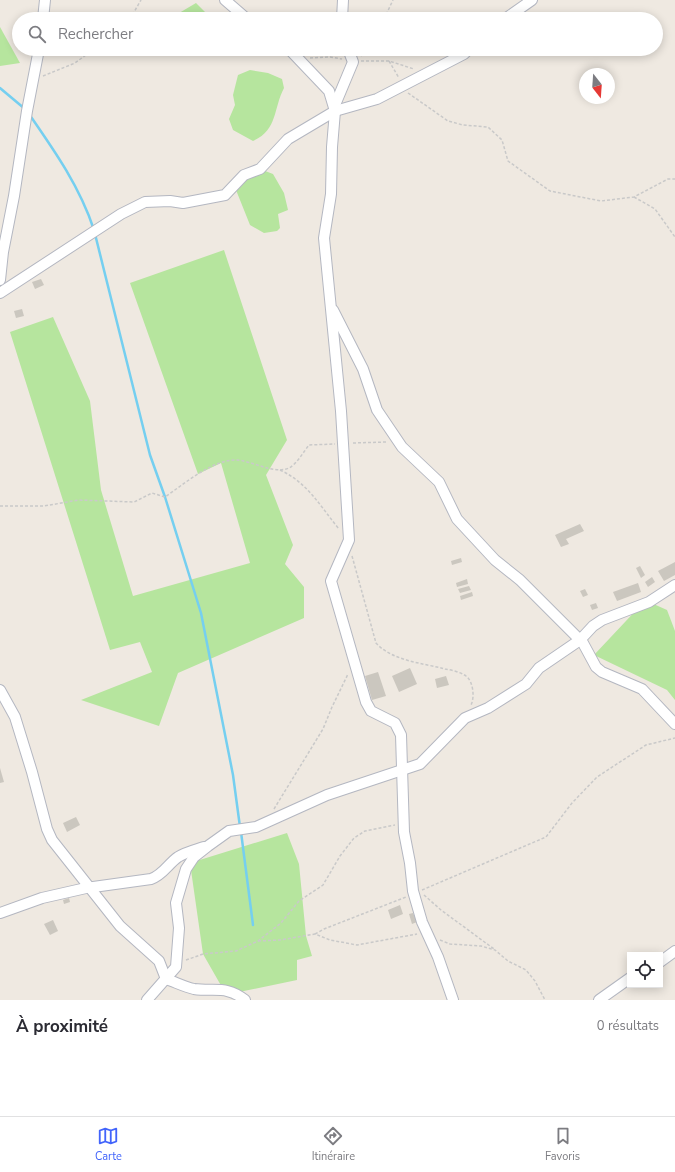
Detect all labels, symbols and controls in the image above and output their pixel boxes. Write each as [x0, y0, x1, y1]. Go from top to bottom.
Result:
search box [12, 12, 663, 56]
icon: search [26, 23, 48, 45]
text: Rechercher [58, 24, 133, 44]
north arrow [579, 68, 615, 104]
map controls [627, 952, 663, 988]
button: locate [627, 952, 663, 988]
text: À proximité [16, 1015, 108, 1038]
text: 0 résultats [597, 1017, 659, 1035]
tab: Carte [95, 1125, 122, 1164]
tab: Itinéraire [312, 1125, 355, 1164]
tab: Favoris [545, 1125, 580, 1164]

